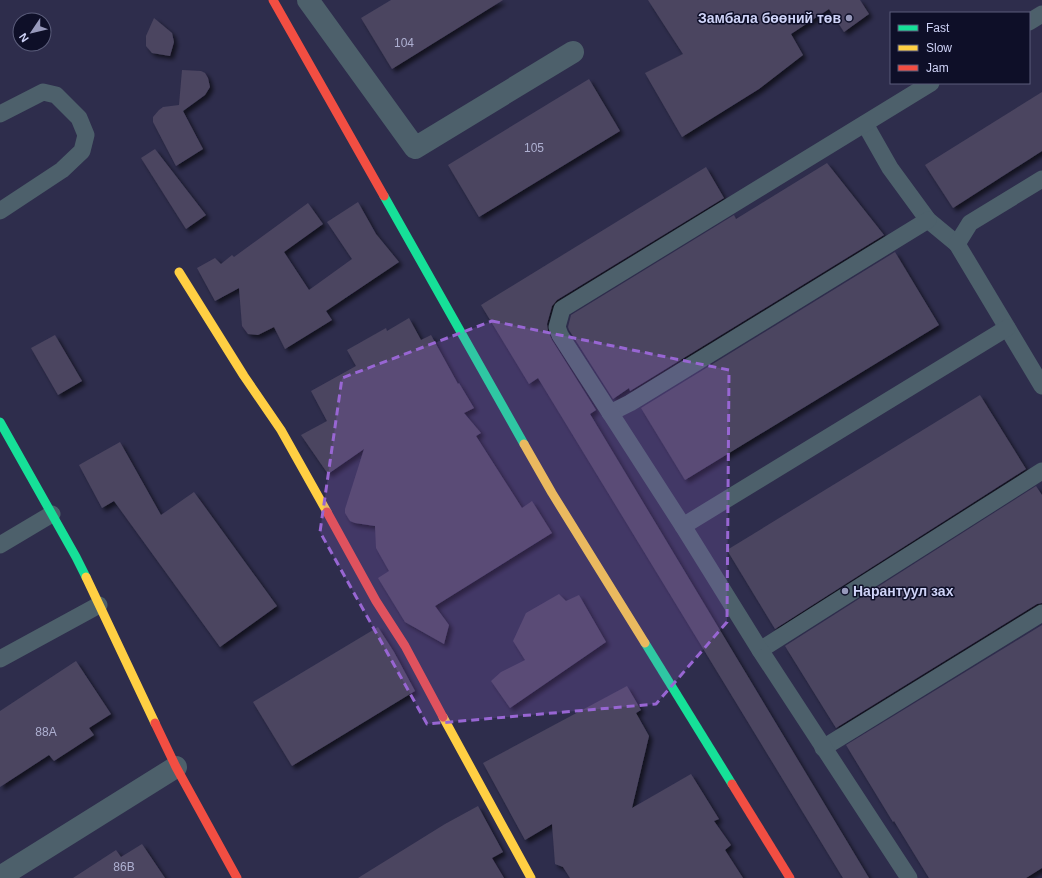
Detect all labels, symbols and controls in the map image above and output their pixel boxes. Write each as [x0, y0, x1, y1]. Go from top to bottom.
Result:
place label: Замбала бөөний төв [698, 10, 841, 26]
north arrow [12, 12, 52, 52]
legend [890, 12, 1030, 84]
marker: Замбала бөөний төв [844, 13, 854, 23]
text: Fast [926, 21, 950, 35]
text: N [17, 31, 31, 44]
house number: 104 [394, 36, 414, 50]
text: Slow [926, 41, 952, 55]
text: Jam [926, 61, 949, 75]
house number: 105 [524, 141, 544, 155]
place label: Нарантуул зах [853, 583, 954, 599]
marker: Нарантуул зах [840, 586, 850, 596]
house number: 88А [35, 725, 57, 739]
house number: 86В [113, 860, 135, 874]

